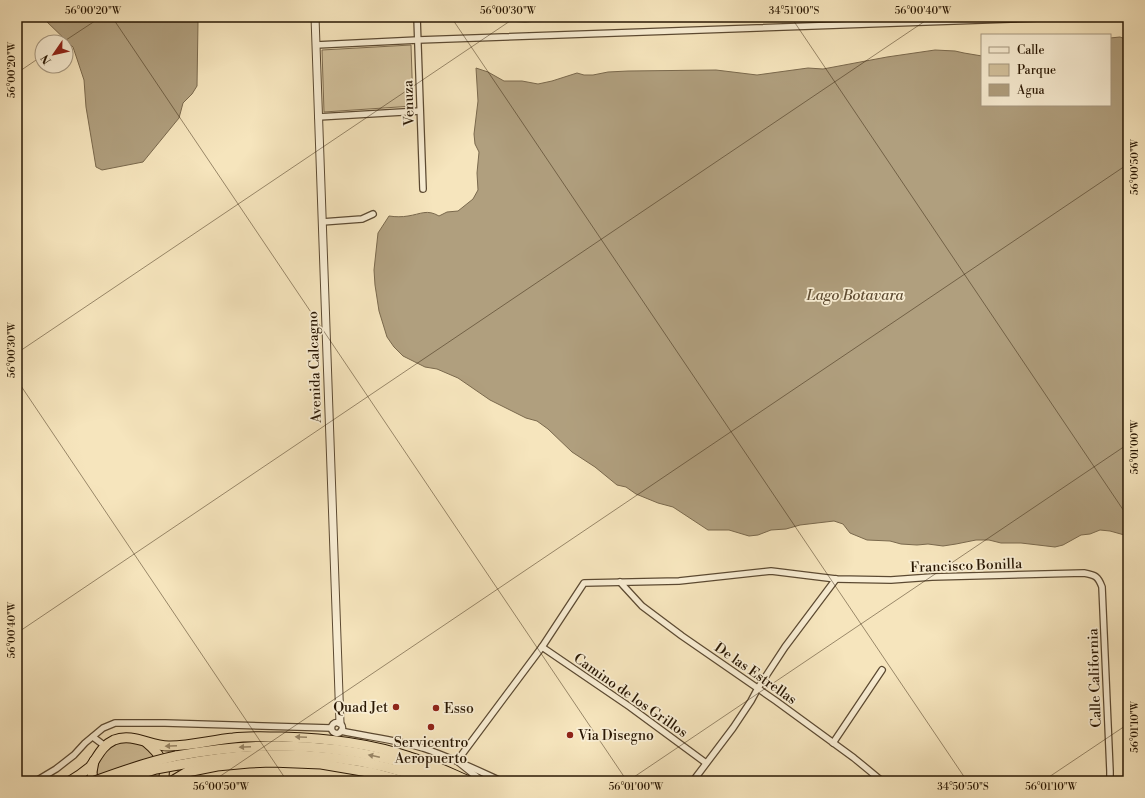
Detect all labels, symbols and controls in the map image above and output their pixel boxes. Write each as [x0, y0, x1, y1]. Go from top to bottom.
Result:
text: 56°00'20"W [65, 5, 122, 17]
text: 56°00'30"W [480, 5, 537, 17]
text: 34°51'00"S [769, 5, 819, 17]
text: 56°00'40"W [895, 5, 952, 17]
north arrow [34, 34, 74, 74]
legend [981, 34, 1111, 106]
text: 56°00'20"W [6, 41, 18, 98]
text: Calle [1017, 43, 1044, 58]
text: N [38, 51, 55, 67]
text: Parque [1017, 63, 1056, 78]
street label: Venuza [399, 79, 419, 127]
text: Agua [1016, 83, 1046, 98]
text: 56°00'50"W [1129, 138, 1141, 195]
water label: Lago Botavara [805, 286, 904, 305]
street label: Avenida Calcagno [304, 311, 326, 424]
text: 56°00'30"W [6, 321, 18, 378]
text: 56°01'00"W [1129, 419, 1141, 474]
street label: Francisco Bonilla [910, 555, 1023, 577]
text: 56°00'40"W [6, 601, 18, 658]
street label: Calle California [1084, 627, 1106, 728]
street label: De las Estrellas [711, 639, 800, 709]
street label: Camino de los Grillos [570, 650, 691, 742]
place label: Quad Jet [333, 699, 388, 717]
place label: Esso [444, 700, 474, 718]
text: 56°01'10"W [1129, 700, 1141, 753]
marker: Quad Jet [391, 702, 401, 712]
marker: Esso [431, 703, 441, 713]
marker: Servicentro Aeropuerto [426, 722, 436, 732]
place label: Via Disegno [577, 727, 654, 745]
marker: Via Disegno [565, 730, 575, 740]
one-way arrow [294, 734, 307, 740]
place label: Servicentro Aeropuerto [394, 734, 468, 768]
one-way arrow [164, 743, 177, 749]
one-way arrow [239, 744, 251, 751]
one-way arrow [368, 753, 380, 759]
text: 56°00'50"W [193, 781, 250, 793]
text: 56°01'00"W [609, 781, 664, 793]
text: 34°50'50"S [937, 781, 989, 793]
text: 56°01'10"W [1025, 781, 1078, 793]

